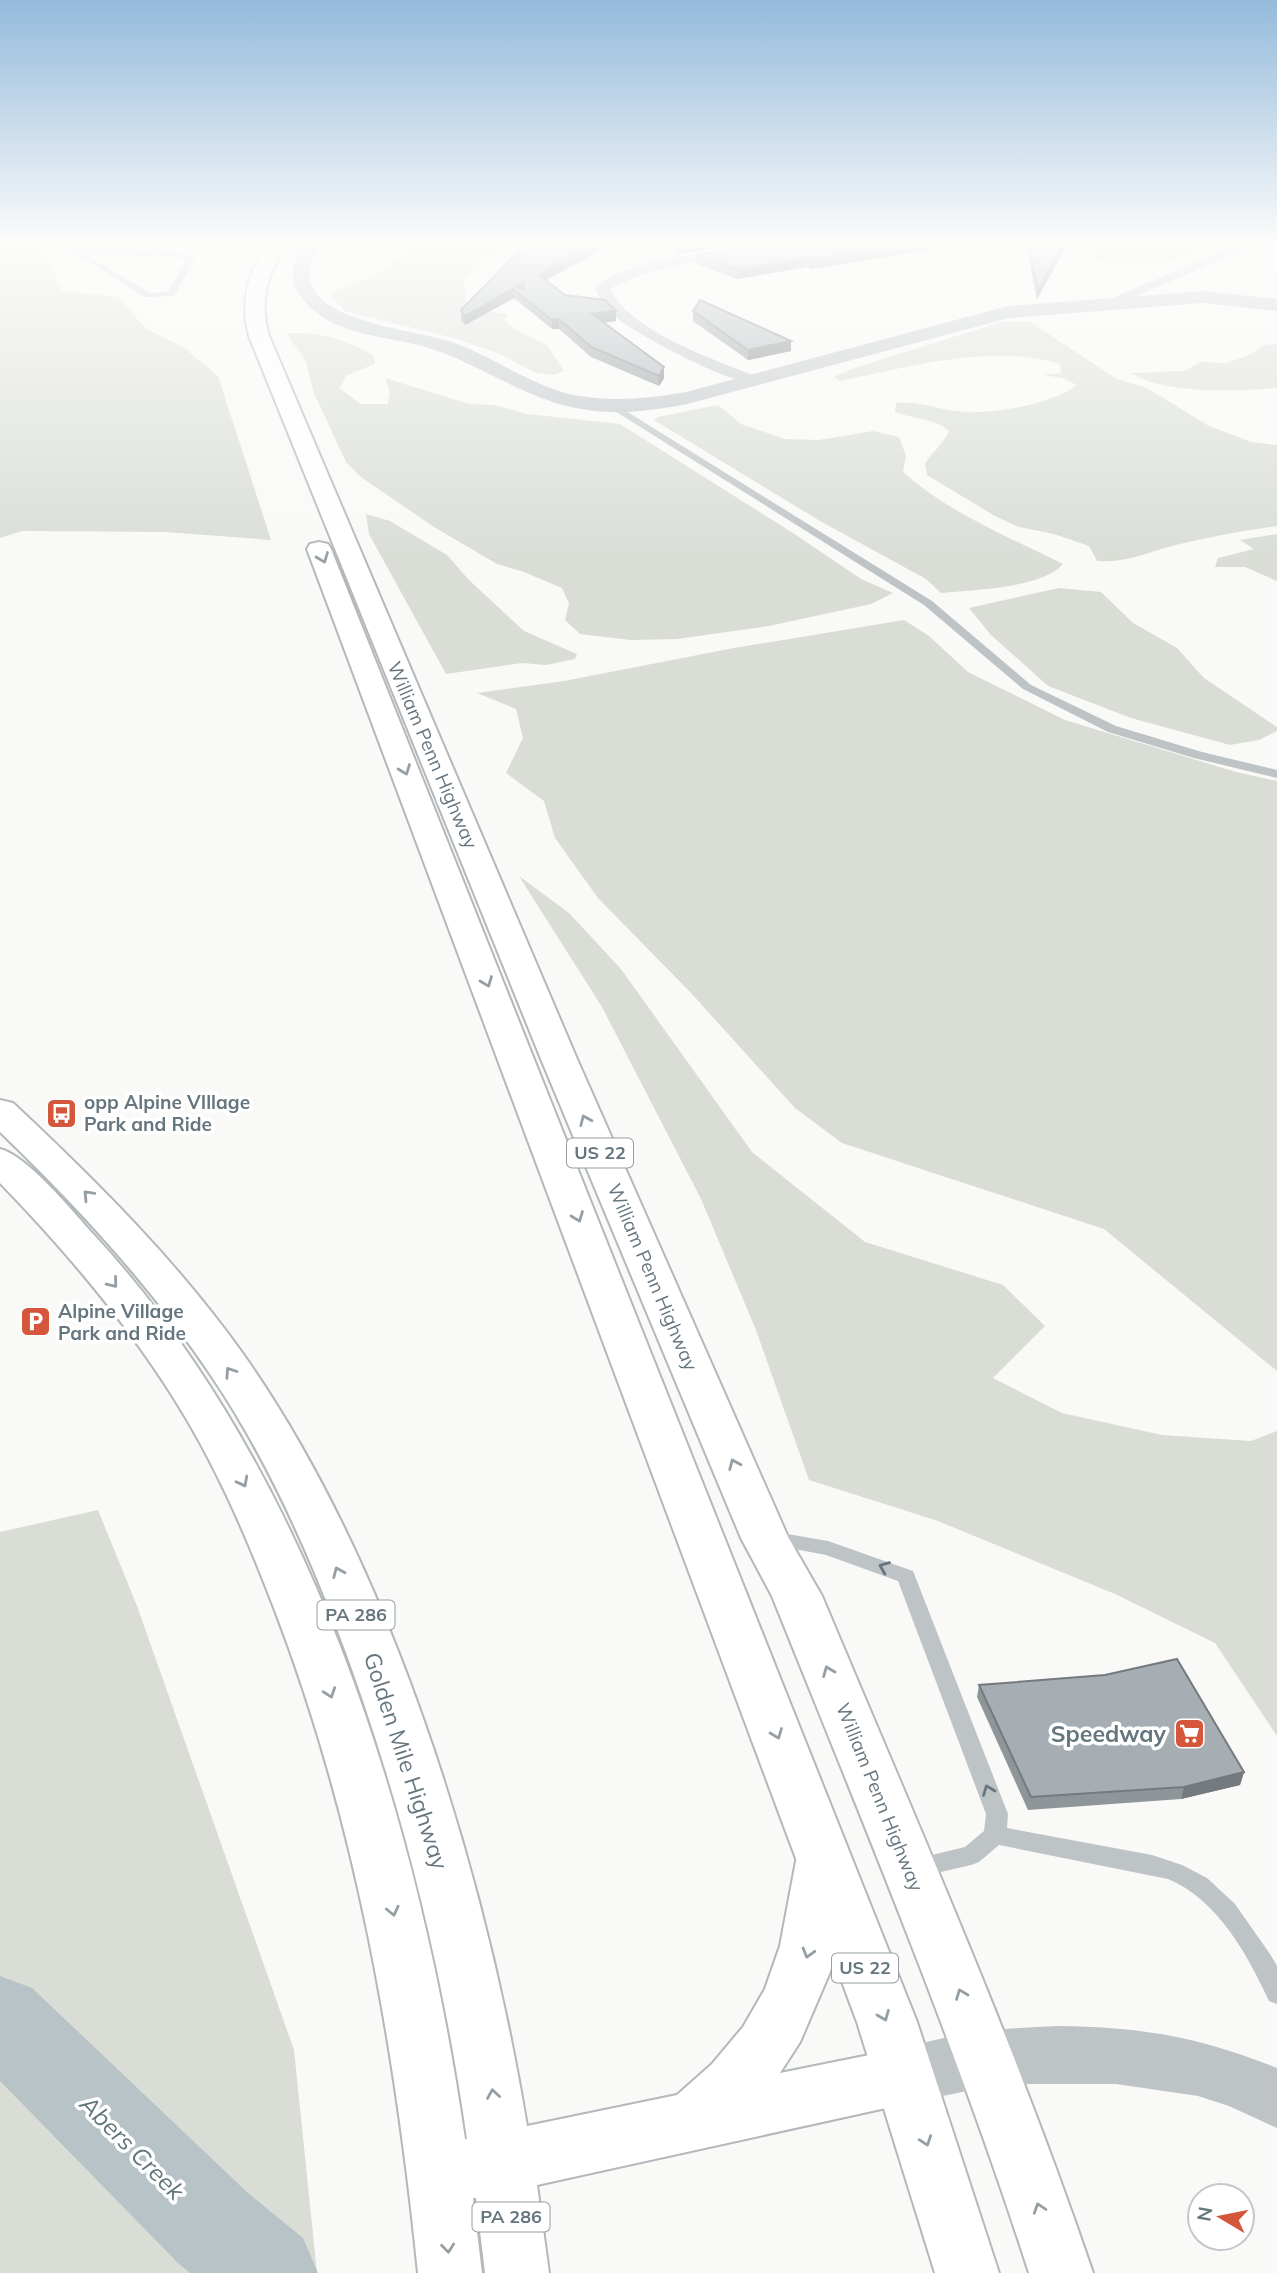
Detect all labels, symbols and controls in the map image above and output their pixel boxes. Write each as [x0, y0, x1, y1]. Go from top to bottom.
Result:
one-way arrow [314, 551, 328, 563]
street label: William Penn Highway [383, 658, 483, 852]
one-way arrow [396, 763, 410, 775]
one-way arrow [479, 976, 493, 988]
place label: opp Alpine VIllage Park and Ride [84, 1090, 250, 1136]
bus stop icon: opp Alpine VIllage Park and Ride [44, 1096, 78, 1130]
one-way arrow [579, 1115, 593, 1127]
road number: US 22 [567, 1138, 633, 1168]
street label: William Penn Highway [603, 1180, 703, 1374]
one-way arrow [84, 1191, 96, 1203]
one-way arrow [569, 1211, 583, 1223]
one-way arrow [105, 1274, 117, 1287]
place label: Alpine Village Park and Ride [58, 1299, 186, 1345]
parking icon: Alpine Village Park and Ride [18, 1305, 52, 1339]
one-way arrow [226, 1367, 239, 1380]
one-way arrow [728, 1459, 742, 1471]
one-way arrow [235, 1475, 249, 1488]
one-way arrow [879, 1562, 891, 1576]
one-way arrow [333, 1566, 347, 1578]
road number: PA 286 [318, 1600, 394, 1630]
street label: Golden Mile Highway [358, 1649, 455, 1873]
one-way arrow [822, 1665, 836, 1677]
one-way arrow [322, 1686, 336, 1698]
street label: William Penn Highway [831, 1699, 929, 1895]
supermarket icon: Speedway [1172, 1717, 1206, 1751]
place label: Speedway [1051, 1719, 1167, 1748]
one-way arrow [768, 1727, 782, 1739]
one-way arrow [982, 1784, 996, 1796]
one-way arrow [385, 1905, 399, 1917]
one-way arrow [802, 1946, 816, 1958]
road number: US 22 [832, 1954, 898, 1982]
one-way arrow [955, 1989, 969, 2001]
one-way arrow [876, 2010, 890, 2022]
water label: Abers Creek [74, 2088, 192, 2206]
one-way arrow [486, 2088, 501, 2100]
one-way arrow [918, 2134, 932, 2146]
north arrow [1186, 2182, 1256, 2252]
road number: PA 286 [472, 2202, 550, 2232]
one-way arrow [1032, 2203, 1047, 2215]
text: N [1191, 2205, 1217, 2223]
one-way arrow [440, 2243, 455, 2254]

